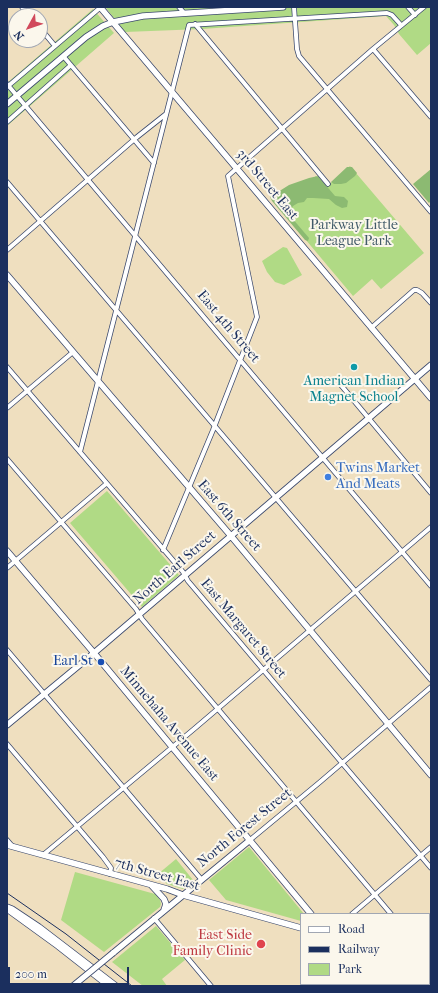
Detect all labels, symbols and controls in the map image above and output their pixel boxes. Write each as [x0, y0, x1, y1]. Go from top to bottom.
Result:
north arrow [8, 8, 48, 48]
text: N [12, 28, 27, 43]
street label: 3rd Street East [233, 146, 301, 224]
park label: Parkway Little League Park [310, 218, 398, 250]
street label: East 4th Street [193, 287, 263, 367]
marker: American Indian Magnet School [349, 362, 359, 372]
place label: American Indian Magnet School [303, 374, 405, 406]
place label: Twins Market And Meats [336, 461, 420, 494]
marker: Twins Market And Meats [323, 472, 333, 482]
street label: East 6th Street [194, 477, 264, 555]
street label: North Earl Street [130, 528, 220, 608]
street label: East Margaret Street [196, 576, 290, 682]
place label: Earl St [53, 654, 93, 670]
marker: Earl St [96, 657, 106, 667]
street label: Minnehaha Avenue East [116, 663, 222, 785]
street label: North Forest Street [194, 785, 296, 871]
street label: 7th Street East [113, 855, 201, 895]
legend [300, 913, 430, 985]
text: Road [338, 922, 365, 936]
place label: East Side Family Clinic [172, 928, 252, 960]
marker: East Side Family Clinic [255, 938, 267, 950]
text: Railway [338, 942, 380, 956]
scale bar [10, 959, 131, 985]
text: Park [338, 962, 362, 976]
text: 200 m [15, 967, 47, 981]

